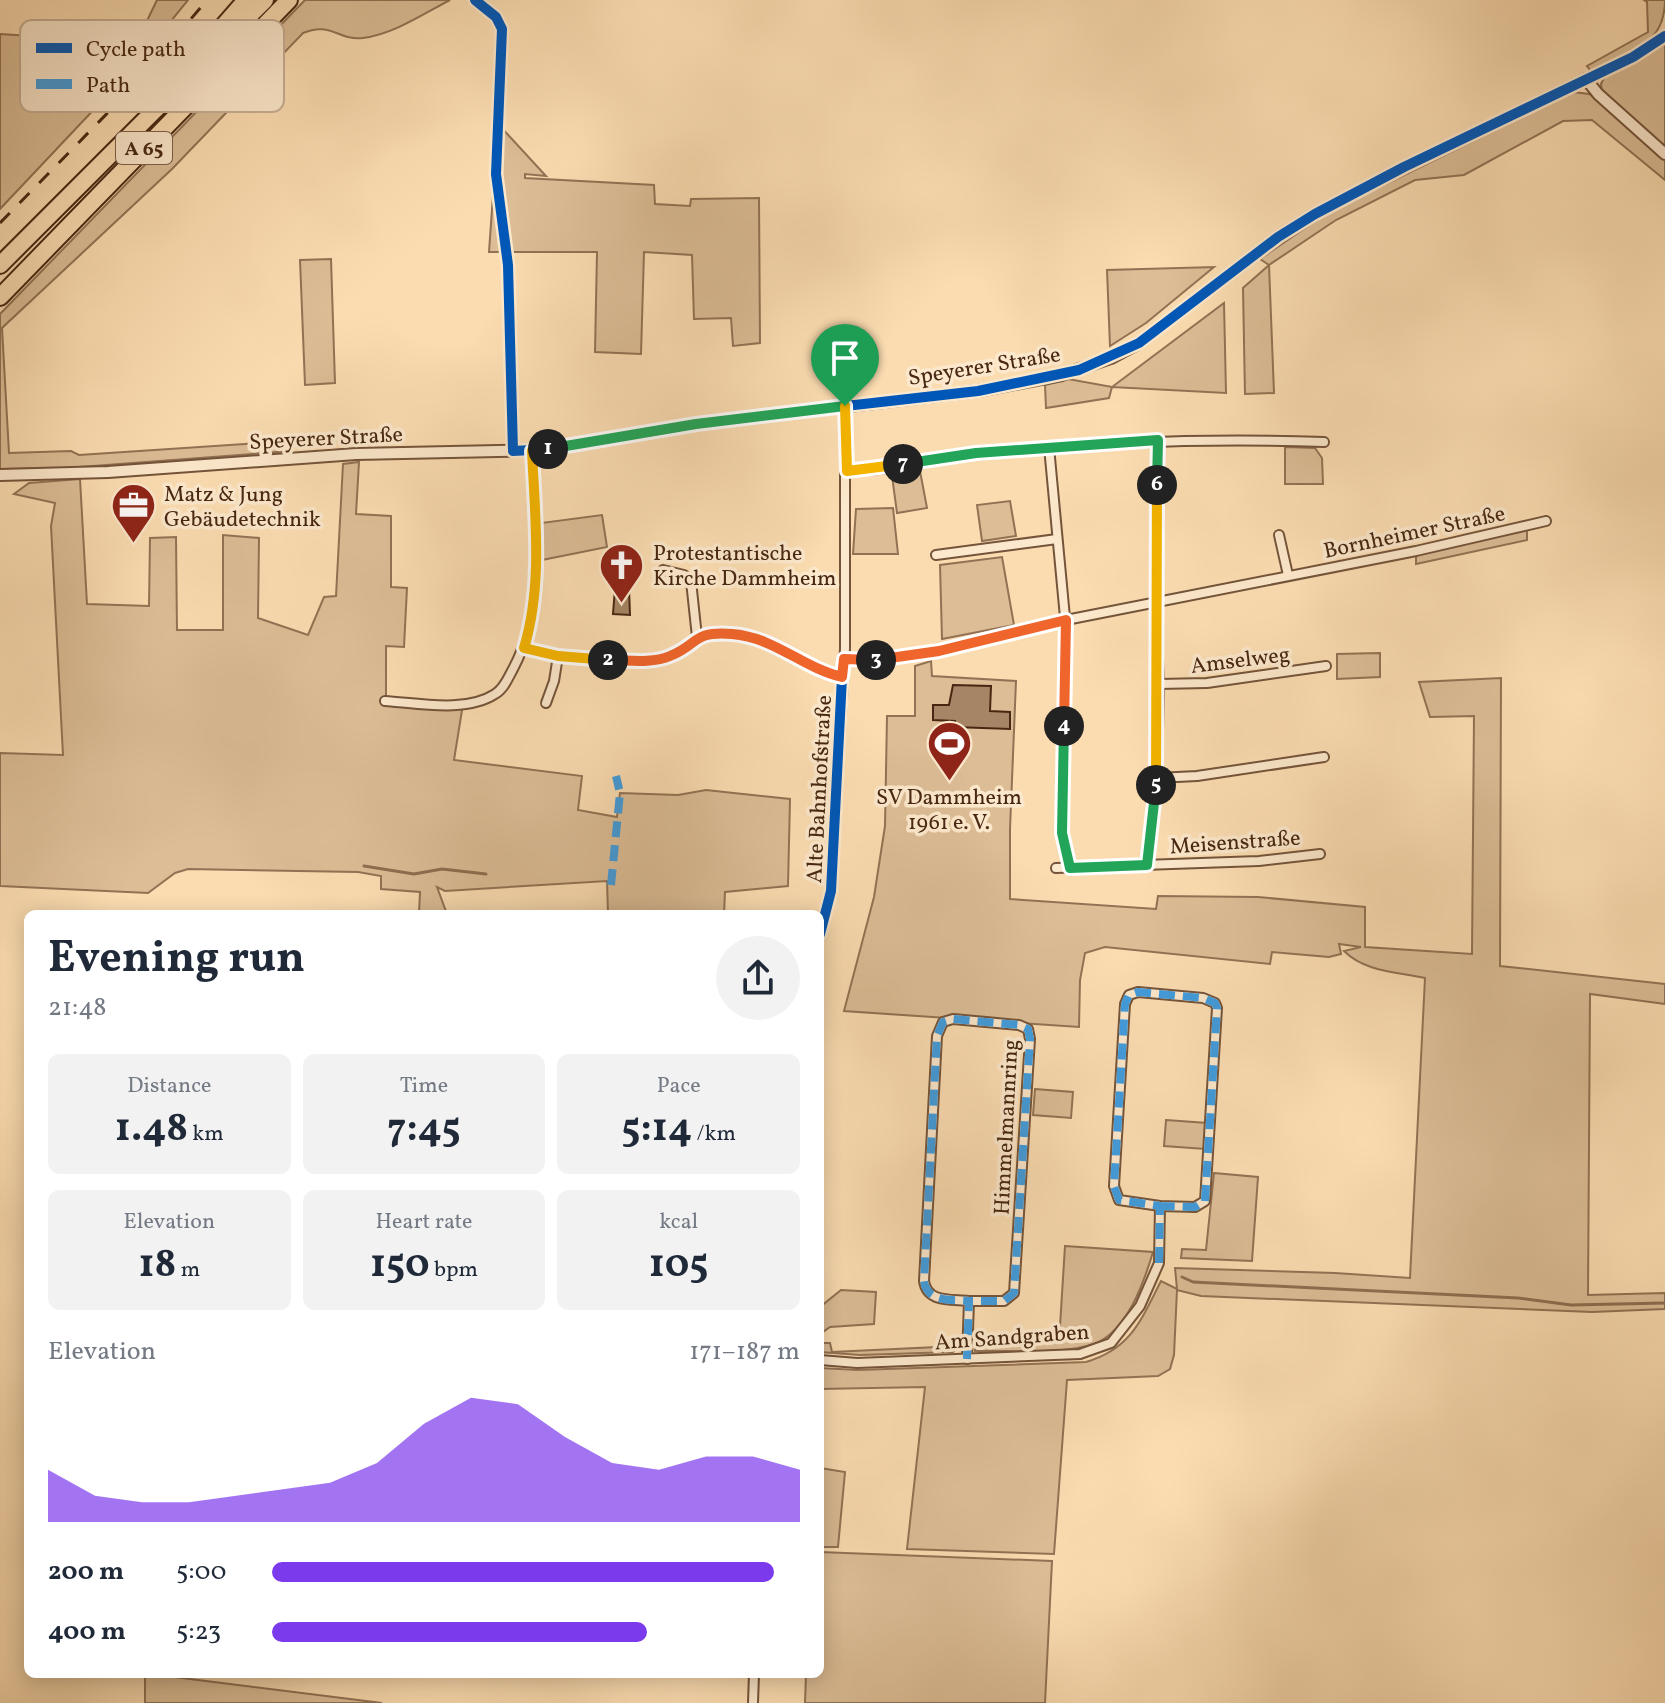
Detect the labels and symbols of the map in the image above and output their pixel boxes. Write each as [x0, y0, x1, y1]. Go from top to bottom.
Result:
legend [20, 20, 284, 112]
text: Cycle path [86, 35, 186, 66]
text: Path [86, 71, 130, 102]
road number: A 65 [116, 132, 172, 164]
pin [811, 324, 879, 406]
street label: Speyerer Straße [906, 340, 1063, 395]
street label: Speyerer Straße [248, 420, 404, 459]
pin: 1 [528, 429, 568, 469]
pin: 7 [883, 444, 923, 484]
pin: 6 [1137, 465, 1177, 505]
place label: Matz & Jung Gebäudetechnik [164, 480, 321, 536]
office icon: Matz & Jung Gebäudetechnik [109, 482, 157, 545]
street label: Bornheimer Straße [1321, 499, 1508, 568]
place label: Protestantische Kirche Dammheim [653, 539, 837, 595]
church icon: Protestantische Kirche Dammheim [598, 541, 646, 604]
pin: 2 [588, 640, 628, 680]
pin: 3 [856, 640, 896, 680]
street label: Amselweg [1189, 640, 1292, 683]
street label: Alte Bahnhofstraße [800, 694, 841, 884]
pin: 4 [1044, 706, 1084, 746]
sports icon: SV Dammheim 1961 e. V. [925, 719, 973, 782]
pin: 5 [1136, 765, 1176, 805]
place label: SV Dammheim 1961 e. V. [876, 783, 1022, 839]
street label: Meisenstraße [1169, 823, 1302, 864]
street label: Himmelmannring [987, 1038, 1028, 1216]
street label: Am Sandgraben [934, 1318, 1091, 1359]

